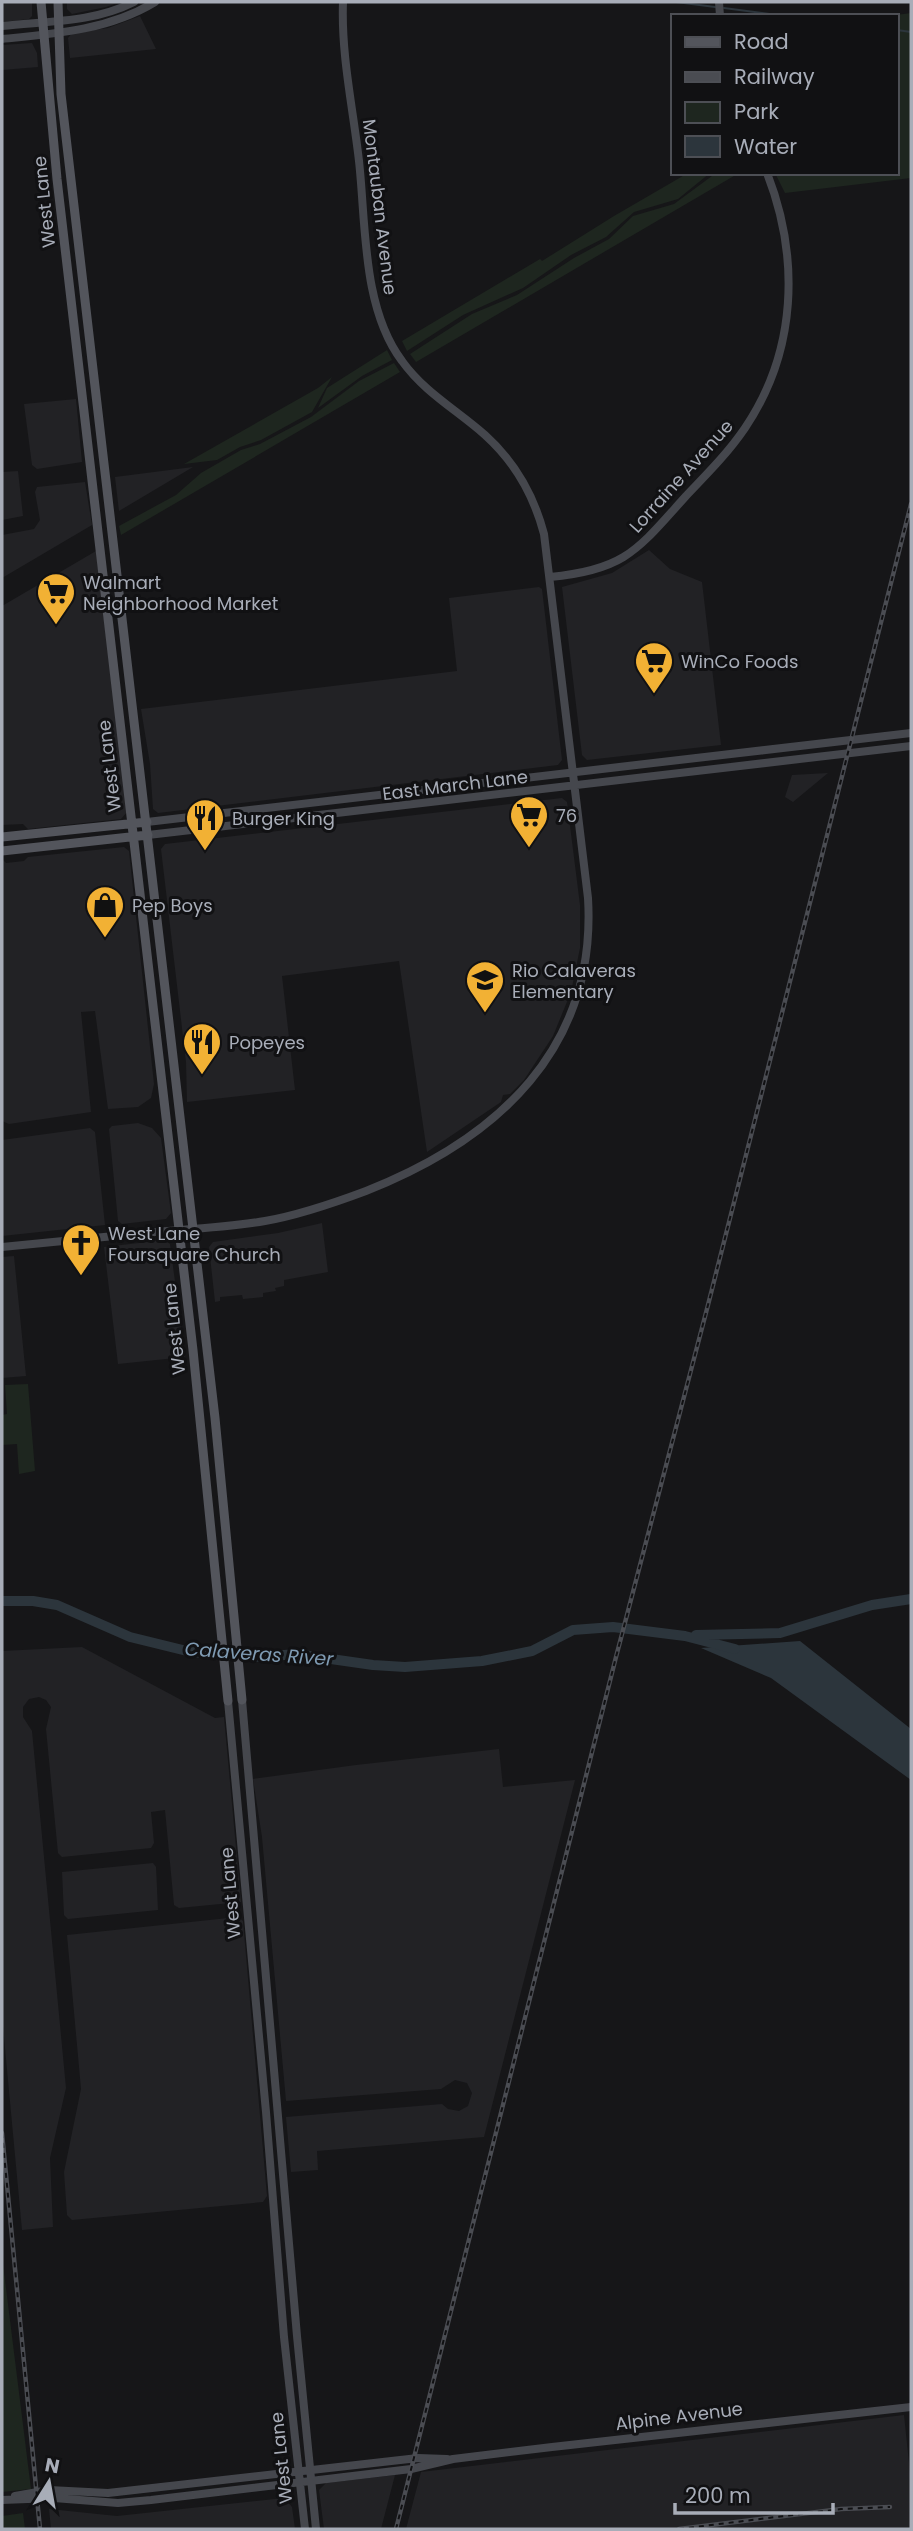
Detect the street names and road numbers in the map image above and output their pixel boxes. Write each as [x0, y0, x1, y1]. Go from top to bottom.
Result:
street label: Montauban Avenue [357, 118, 403, 296]
street label: West Lane [27, 155, 61, 249]
street label: Lorraine Avenue [623, 414, 739, 538]
street label: West Lane [91, 719, 127, 813]
street label: East March Lane [381, 764, 529, 806]
street label: West Lane [157, 1282, 191, 1376]
street label: West Lane [214, 1846, 246, 1940]
street label: Alpine Avenue [614, 2396, 744, 2436]
street label: West Lane [264, 2411, 298, 2505]

